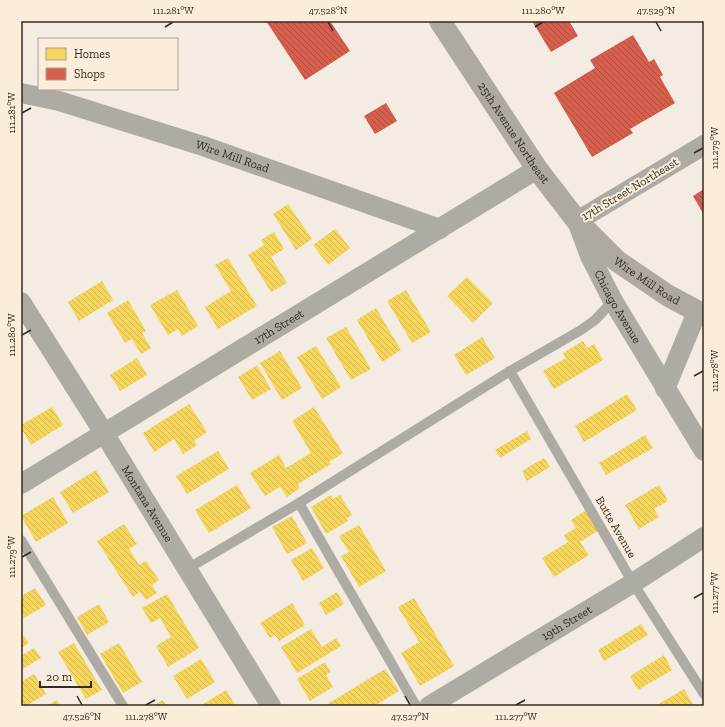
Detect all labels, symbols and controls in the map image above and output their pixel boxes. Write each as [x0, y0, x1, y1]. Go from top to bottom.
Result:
text: 111.281°W [152, 5, 194, 17]
text: 47.528°N [309, 5, 348, 17]
text: 111.280°W [521, 5, 565, 17]
text: 47.529°N [637, 5, 676, 17]
legend [38, 38, 178, 90]
text: Homes [74, 47, 110, 61]
text: Shops [74, 67, 105, 81]
street label: 25th Avenue Northeast [475, 80, 553, 187]
text: 111.281°W [6, 92, 18, 134]
text: 111.279°W [709, 126, 721, 169]
street label: Wire Mill Road [194, 137, 271, 176]
street label: 17th Street Northeast [579, 154, 681, 223]
street label: Wire Mill Road [611, 254, 683, 308]
street label: Chicago Avenue [591, 267, 644, 346]
street label: 17th Street [251, 306, 307, 347]
text: 111.280°W [6, 313, 18, 357]
text: 111.278°W [709, 349, 721, 392]
street label: Montana Avenue [119, 463, 176, 545]
street label: Butte Avenue [593, 494, 639, 561]
text: 111.279°W [6, 535, 18, 578]
text: 111.277°W [709, 572, 721, 614]
street label: 19th Street [539, 602, 595, 643]
scale bar [40, 663, 91, 689]
text: 20 m [46, 670, 73, 684]
text: 47.526°N [63, 711, 102, 723]
text: 111.278°W [125, 711, 168, 723]
text: 47.527°N [391, 711, 430, 723]
text: 111.277°W [495, 711, 537, 723]

